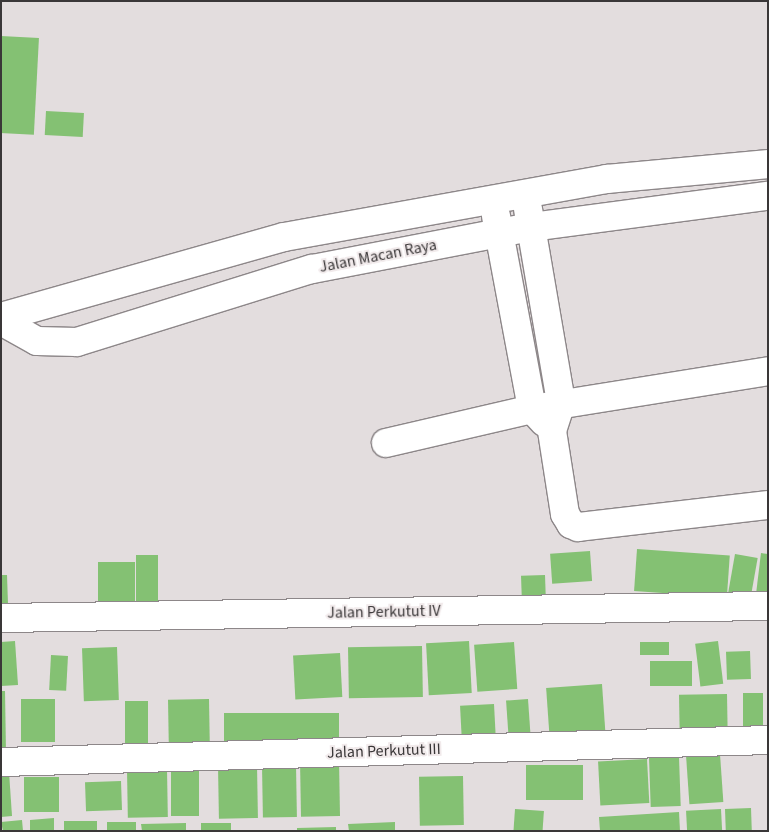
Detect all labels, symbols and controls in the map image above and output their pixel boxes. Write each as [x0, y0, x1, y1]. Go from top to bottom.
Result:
street label: Jalan Macan Raya [318, 235, 438, 277]
street label: Jalan Perkutut IV [327, 601, 441, 623]
street label: Jalan Perkutut III [327, 739, 441, 763]

